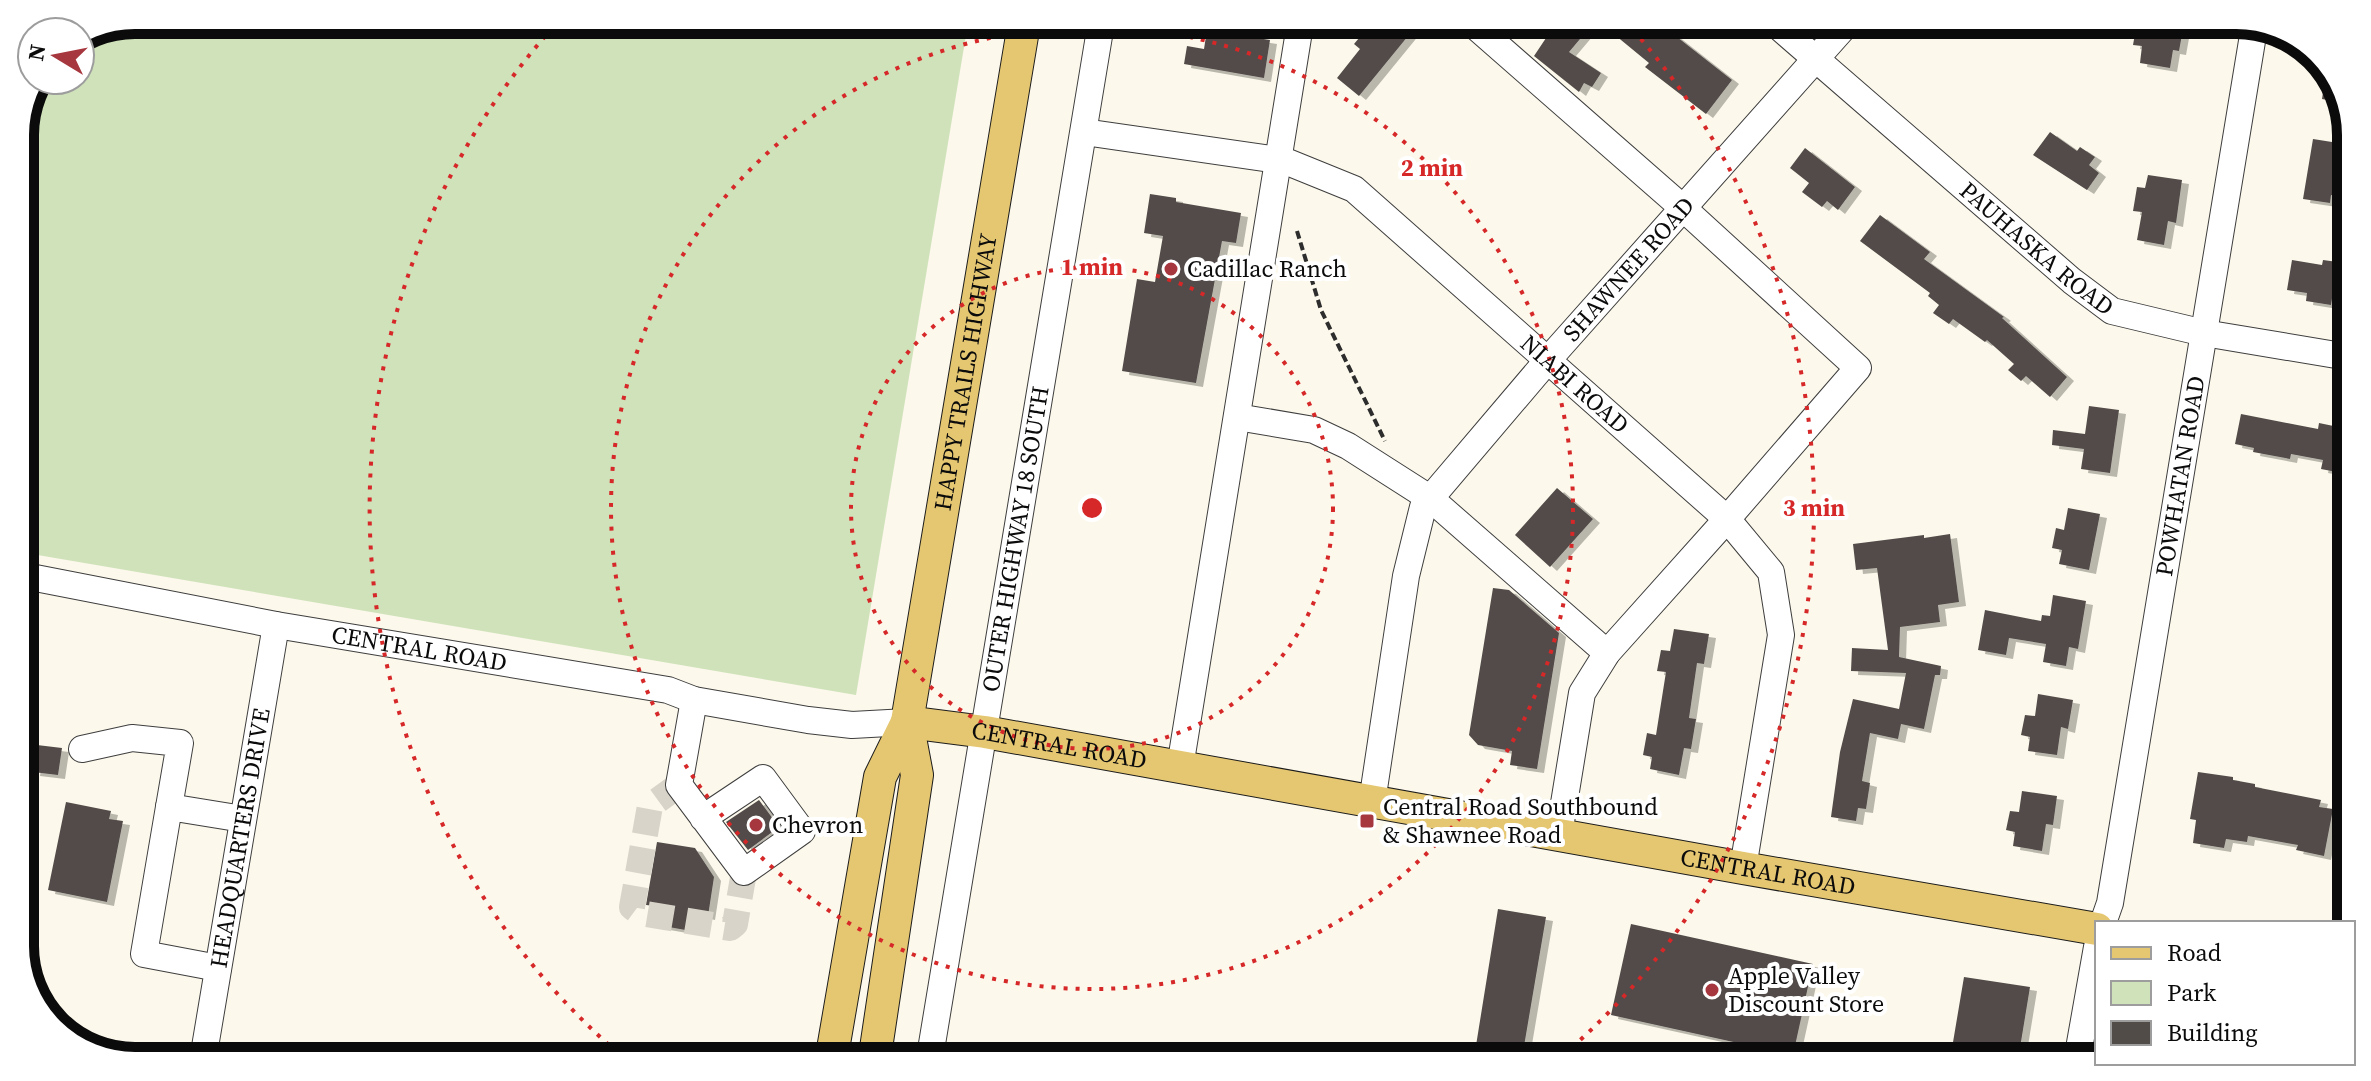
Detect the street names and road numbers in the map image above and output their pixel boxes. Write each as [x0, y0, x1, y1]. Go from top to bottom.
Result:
street label: PAUHASKA ROAD [1953, 174, 2121, 323]
street label: SHAWNEE ROAD [1555, 189, 1701, 348]
street label: HAPPY TRAILS HIGHWAY [926, 231, 1005, 513]
street label: NIABI ROAD [1513, 327, 1636, 441]
street label: POWHATAN ROAD [2147, 373, 2213, 578]
street label: OUTER HIGHWAY 18 SOUTH [974, 384, 1057, 694]
street label: CENTRAL ROAD [329, 617, 509, 679]
street label: HEADQUARTERS DRIVE [202, 705, 278, 970]
street label: CENTRAL ROAD [970, 713, 1149, 777]
street label: CENTRAL ROAD [1678, 840, 1858, 903]

